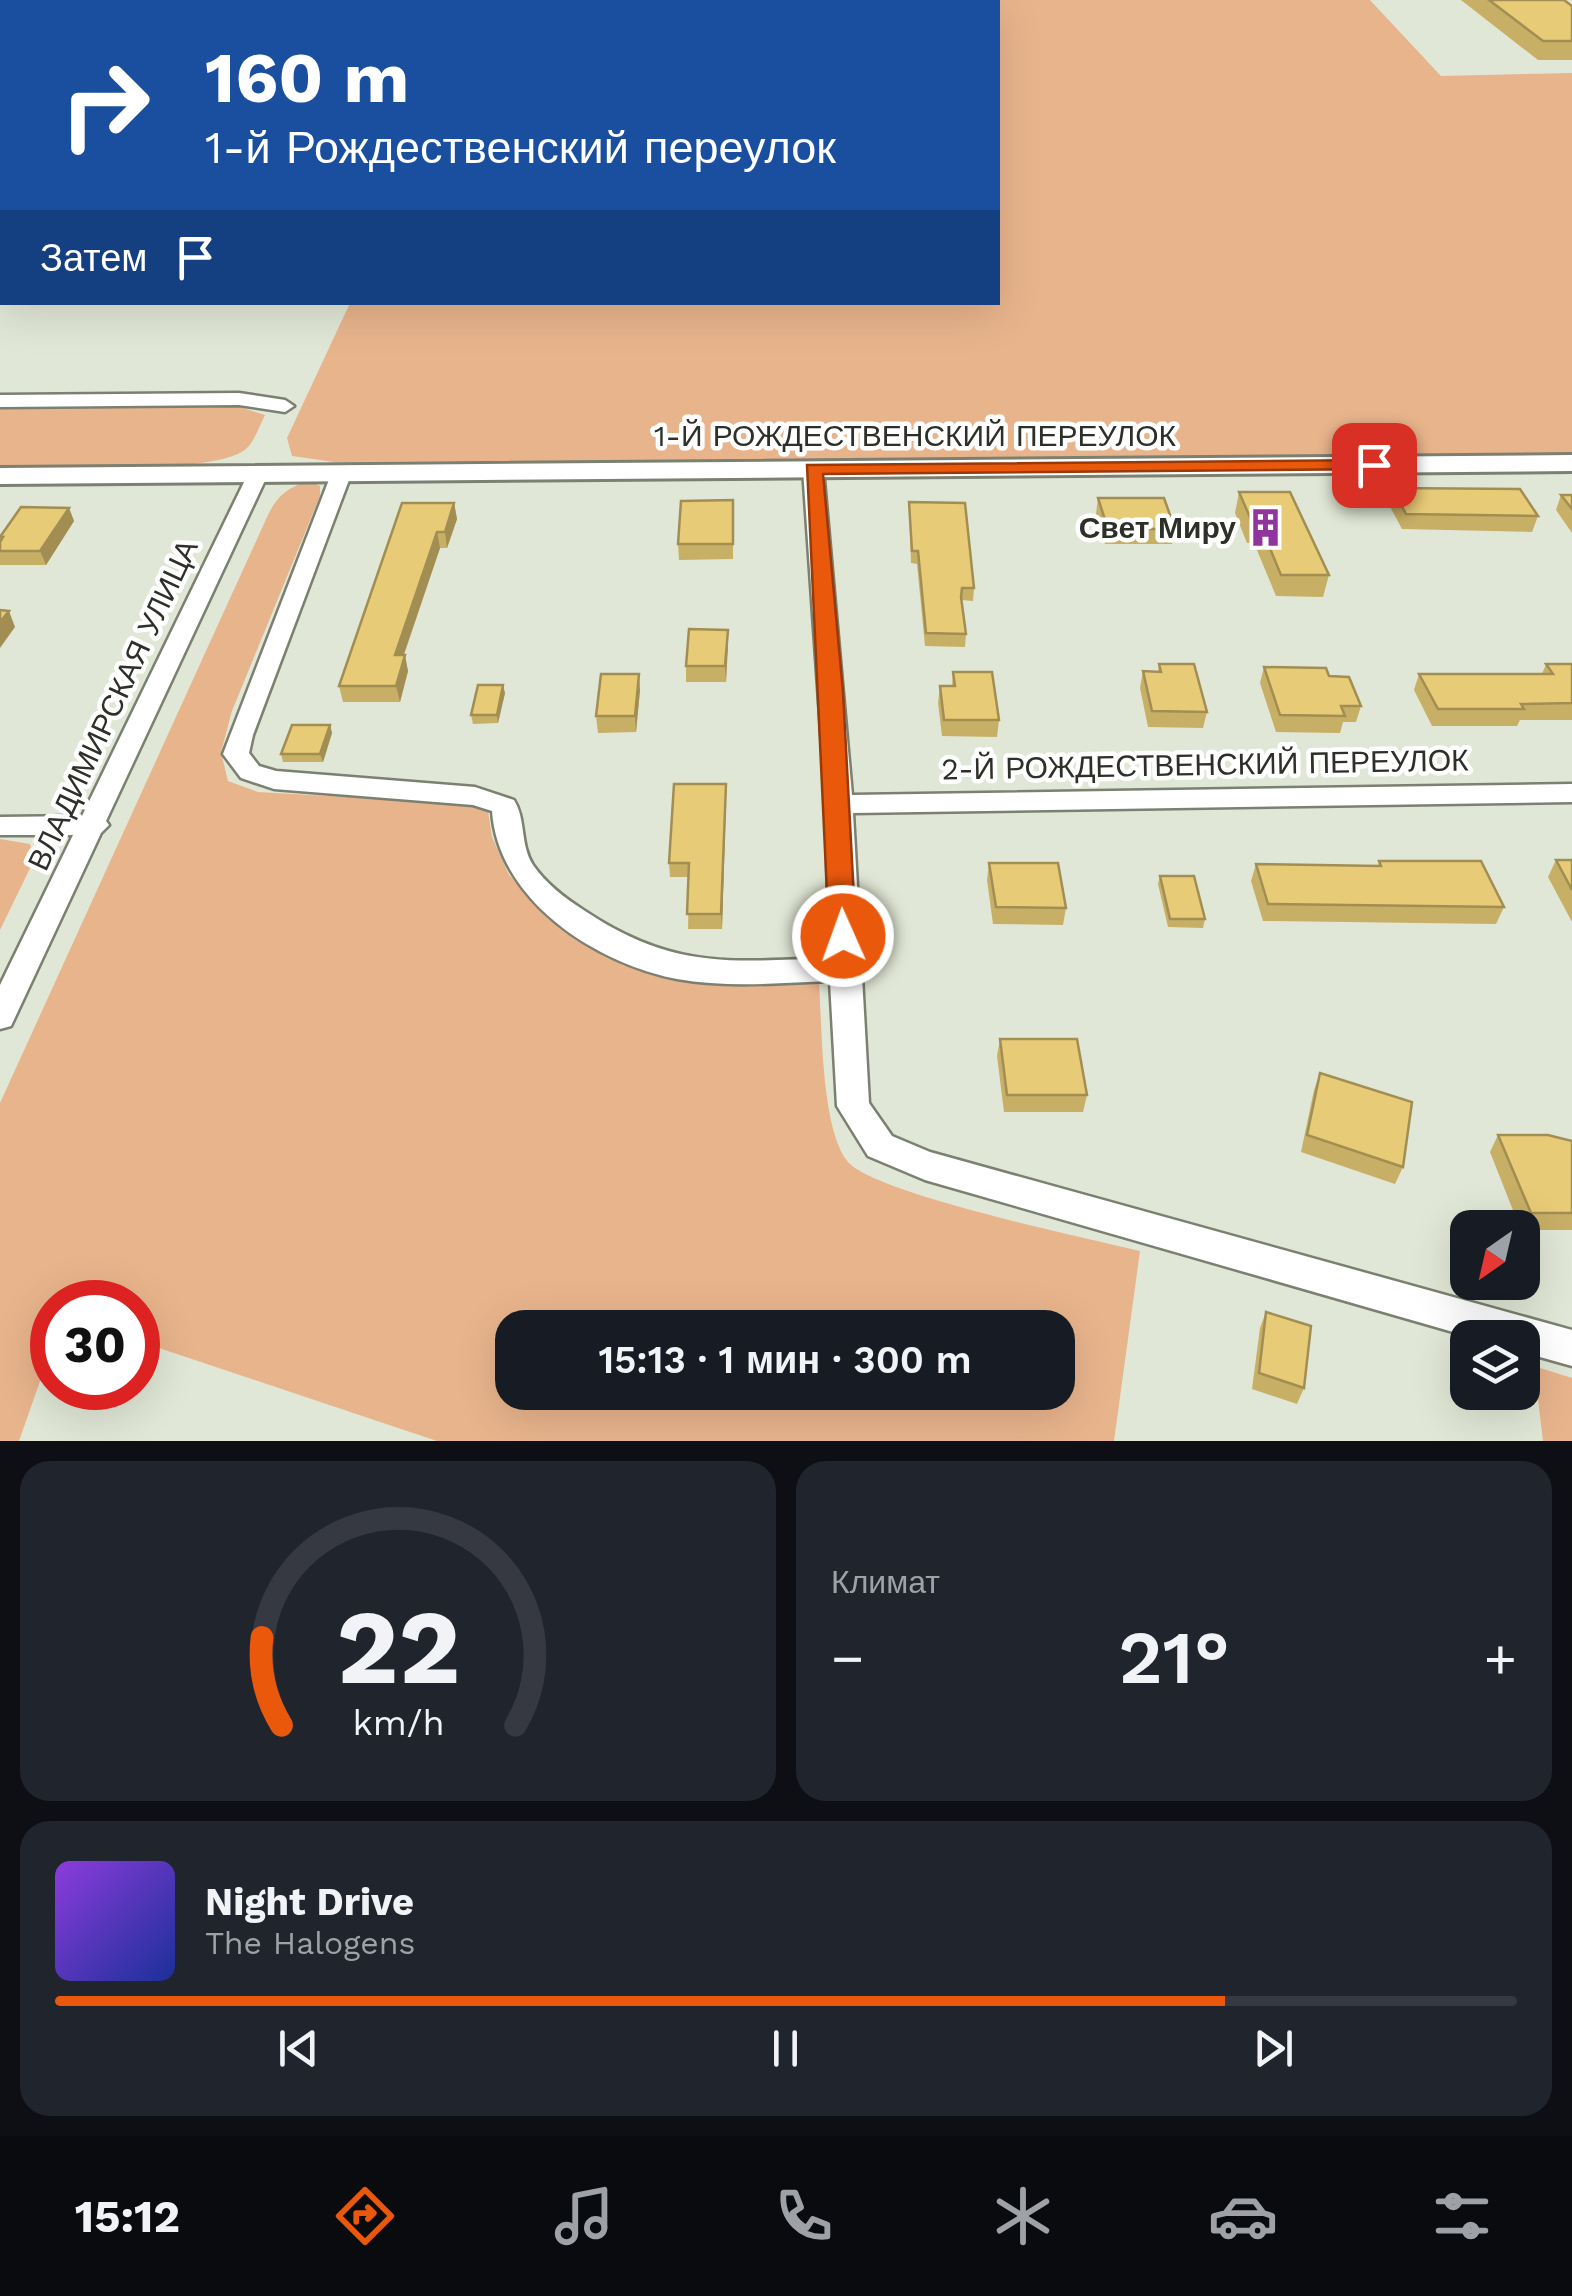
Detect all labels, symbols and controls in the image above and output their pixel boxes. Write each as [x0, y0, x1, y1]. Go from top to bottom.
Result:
text: 160 m [205, 37, 409, 119]
icon: right [40, 40, 170, 170]
text: 1-й Рождественский переулок [205, 121, 836, 174]
icon: arrive [168, 230, 223, 285]
text: Затем [40, 236, 148, 280]
street label: 1-Й РОЖДЕСТВЕНСКИЙ ПЕРЕУЛОК [654, 418, 1177, 453]
pin [1332, 423, 1417, 508]
icon: arrive [1347, 438, 1402, 493]
building icon: Свет Миру [1245, 507, 1287, 549]
place label: Свет Миру [1079, 510, 1236, 545]
street label: ВЛАДИМИРСКАЯ УЛИЦА [20, 534, 205, 876]
street label: 2-Й РОЖДЕСТВЕНСКИЙ ПЕРЕУЛОК [941, 742, 1469, 787]
position arrow [791, 884, 895, 988]
north arrow [1450, 1210, 1540, 1300]
map controls [1450, 1210, 1540, 1410]
speed limit sign: 30 [30, 1280, 160, 1410]
button: layers [1450, 1320, 1540, 1410]
text: 15:13 · 1 мин · 300 m [598, 1338, 972, 1382]
text: Климат [831, 1563, 940, 1601]
text: 22 [336, 1586, 460, 1708]
text: 21° [1118, 1613, 1230, 1701]
text: − [831, 1626, 864, 1690]
text: + [1484, 1626, 1517, 1690]
text: km/h [352, 1702, 444, 1744]
text: Night Drive [205, 1880, 414, 1924]
text: The Halogens [205, 1924, 415, 1962]
icon: previous [271, 2021, 326, 2076]
icon: pause [758, 2021, 813, 2076]
icon: next [1246, 2021, 1301, 2076]
icon: directions [330, 2181, 400, 2251]
icon: music [549, 2181, 619, 2251]
icon: phone [769, 2181, 839, 2251]
icon: climate [988, 2181, 1058, 2251]
icon: car [1208, 2181, 1278, 2251]
icon: filters [1427, 2181, 1497, 2251]
text: 15:12 [75, 2190, 180, 2243]

